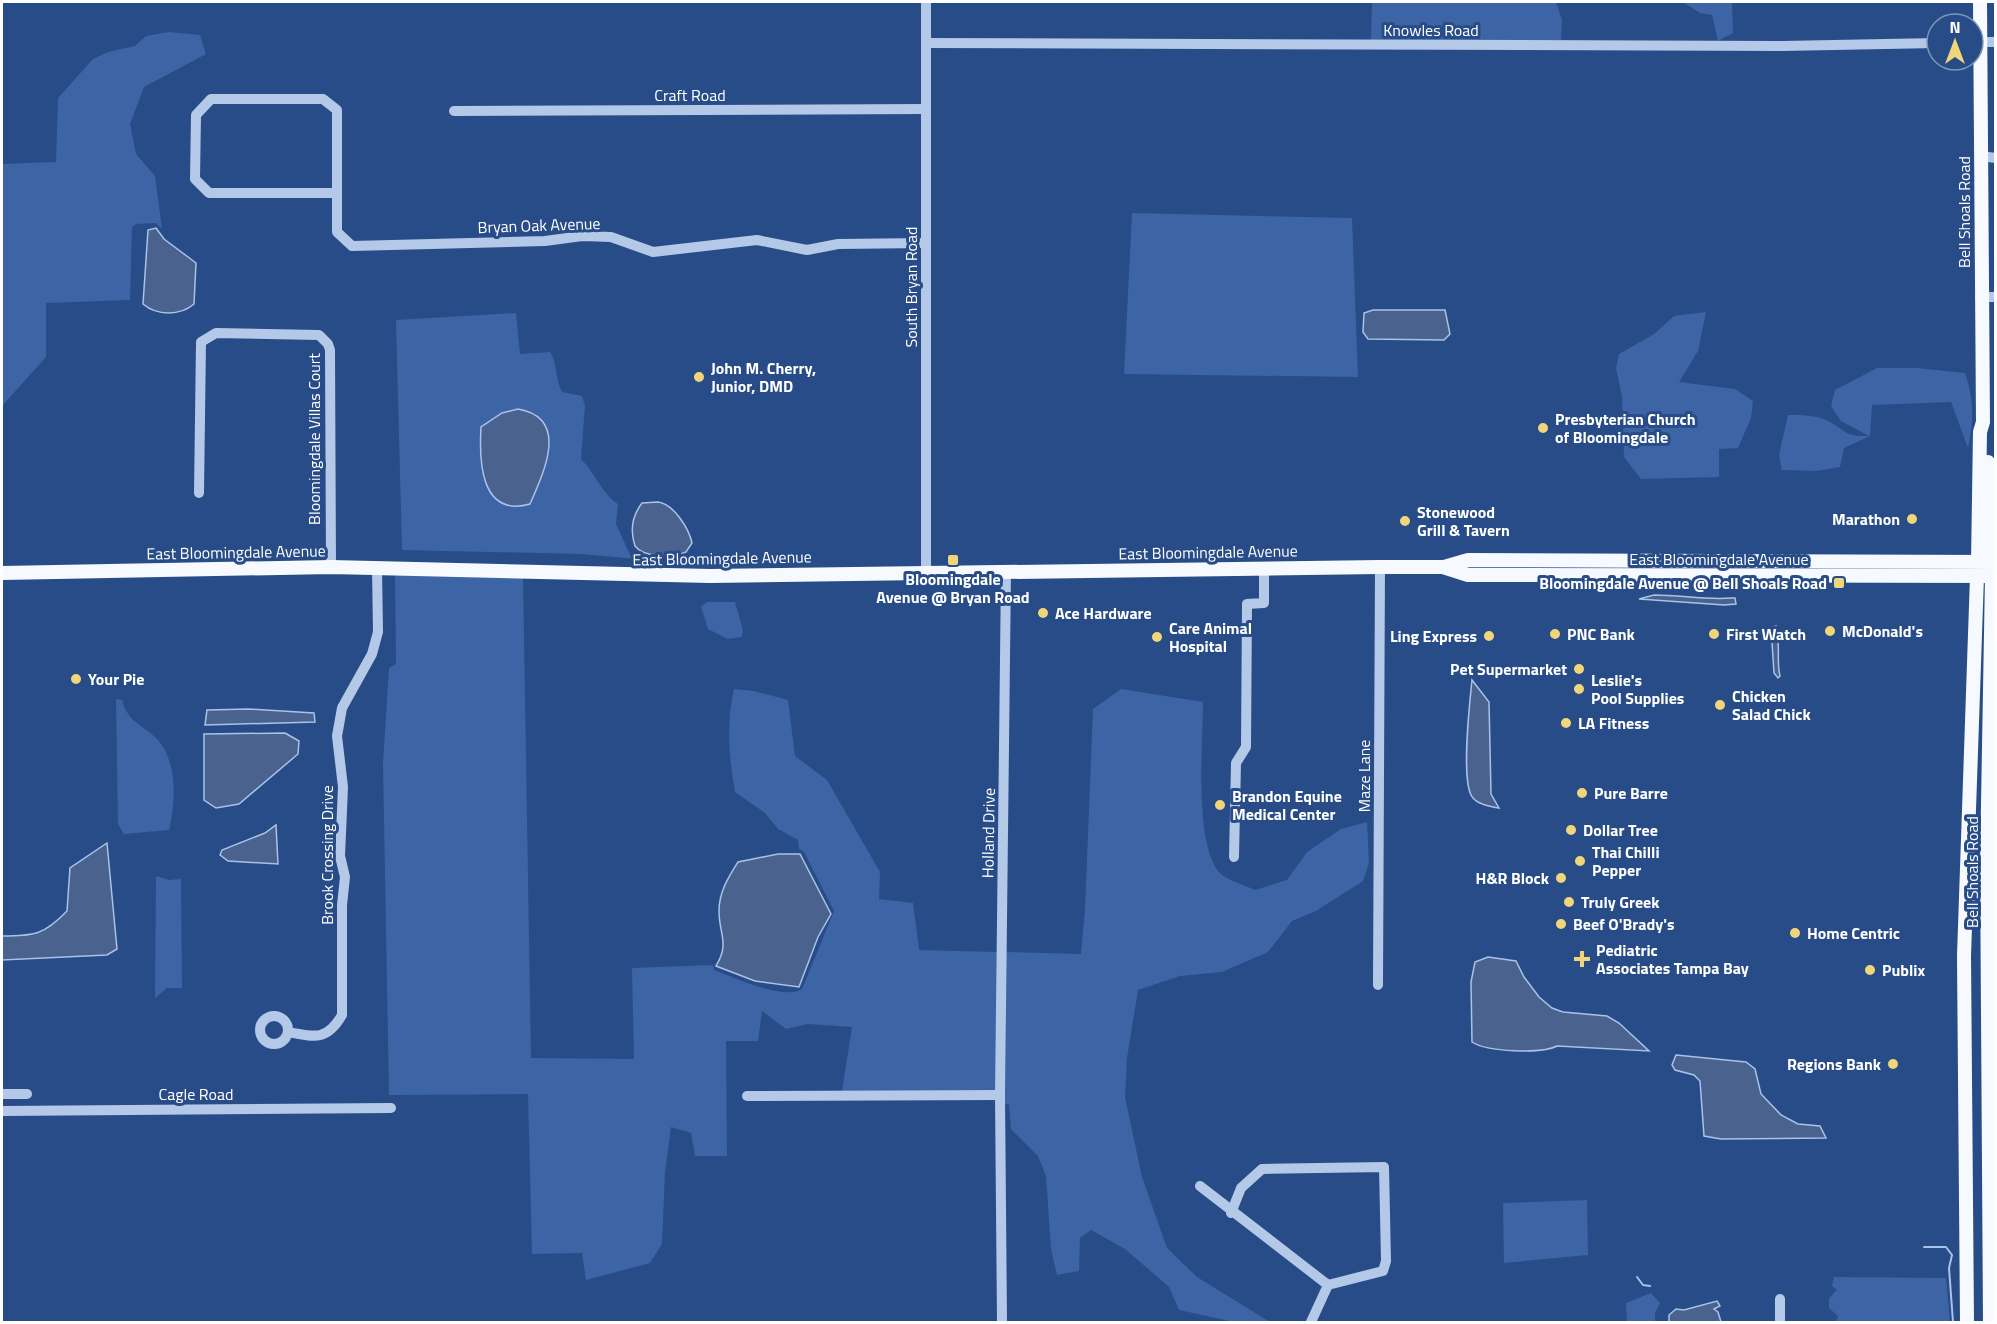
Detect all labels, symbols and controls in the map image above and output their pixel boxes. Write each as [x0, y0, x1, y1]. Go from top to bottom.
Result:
north arrow [1925, 12, 1985, 72]
text: N [1949, 15, 1961, 39]
street label: Knowles Road [1383, 18, 1479, 42]
street label: Craft Road [654, 83, 726, 107]
street label: Bell Shoals Road [1952, 156, 1976, 268]
street label: Bryan Oak Avenue [477, 211, 601, 239]
street label: South Bryan Road [899, 226, 923, 348]
street label: Bloomingdale Villas Court [302, 353, 326, 525]
place label: John M. Cherry, Junior, DMD [711, 356, 816, 398]
marker: John M. Cherry, Junior, DMD [692, 370, 706, 384]
place label: Presbyterian Church of Bloomingdale [1555, 407, 1696, 449]
marker: Presbyterian Church of Bloomingdale [1536, 421, 1550, 435]
place label: Stonewood Grill & Tavern [1417, 500, 1510, 542]
place label: Marathon [1832, 507, 1900, 531]
marker: Marathon [1905, 512, 1919, 526]
marker: Stonewood Grill & Tavern [1398, 514, 1412, 528]
street label: East Bloomingdale Avenue [146, 538, 326, 566]
street label: East Bloomingdale Avenue [1118, 538, 1298, 566]
street label: East Bloomingdale Avenue [632, 544, 812, 572]
street label: East Bloomingdale Avenue [1629, 547, 1809, 571]
marker: Bloomingdale Avenue @ Bryan Road [946, 553, 960, 567]
place label: Bloomingdale Avenue @ Bryan Road [876, 567, 1030, 609]
place label: Bloomingdale Avenue @ Bell Shoals Road [1539, 571, 1827, 595]
marker: Bloomingdale Avenue @ Bell Shoals Road [1832, 576, 1846, 590]
place label: Ace Hardware [1055, 601, 1152, 625]
marker: Ace Hardware [1036, 606, 1050, 620]
place label: Care Animal Hospital [1169, 616, 1252, 658]
place label: McDonald's [1842, 619, 1923, 643]
place label: PNC Bank [1567, 622, 1635, 646]
place label: First Watch [1726, 622, 1806, 646]
place label: Ling Express [1390, 624, 1477, 648]
marker: McDonald's [1823, 624, 1837, 638]
marker: PNC Bank [1548, 627, 1562, 641]
marker: First Watch [1707, 627, 1721, 641]
marker: Ling Express [1482, 629, 1496, 643]
marker: Care Animal Hospital [1150, 630, 1164, 644]
place label: Pet Supermarket [1450, 657, 1567, 681]
marker: Pet Supermarket [1572, 662, 1586, 676]
place label: Your Pie [88, 667, 144, 691]
place label: Leslie's Pool Supplies [1591, 668, 1684, 710]
marker: Your Pie [69, 672, 83, 686]
marker: Leslie's Pool Supplies [1572, 682, 1586, 696]
place label: Chicken Salad Chick [1732, 684, 1811, 726]
marker: Chicken Salad Chick [1713, 698, 1727, 712]
place label: LA Fitness [1578, 711, 1649, 735]
marker: LA Fitness [1559, 716, 1573, 730]
street label: Maze Lane [1352, 740, 1376, 812]
place label: Pure Barre [1594, 781, 1668, 805]
place label: Brandon Equine Medical Center [1232, 784, 1342, 826]
street label: Brook Crossing Drive [315, 785, 339, 925]
marker: Pure Barre [1575, 786, 1589, 800]
street label: Holland Drive [975, 788, 1001, 878]
marker: Brandon Equine Medical Center [1213, 798, 1227, 812]
street label: Bell Shoals Road [1960, 816, 1984, 928]
place label: Dollar Tree [1583, 818, 1658, 842]
marker: Dollar Tree [1564, 823, 1578, 837]
place label: Thai Chilli Pepper [1592, 840, 1660, 882]
marker: Thai Chilli Pepper [1573, 854, 1587, 868]
place label: H&R Block [1476, 866, 1550, 890]
marker: H&R Block [1554, 871, 1568, 885]
place label: Truly Greek [1581, 890, 1660, 914]
marker: Truly Greek [1562, 895, 1576, 909]
place label: Beef O'Brady's [1573, 912, 1675, 936]
marker: Beef O'Brady's [1554, 917, 1568, 931]
place label: Home Centric [1807, 921, 1900, 945]
marker: Home Centric [1788, 926, 1802, 940]
place label: Pediatric Associates Tampa Bay [1596, 938, 1749, 980]
marker: Pediatric Associates Tampa Bay [1573, 950, 1591, 968]
place label: Publix [1882, 958, 1925, 982]
marker: Publix [1863, 963, 1877, 977]
place label: Regions Bank [1787, 1052, 1882, 1076]
marker: Regions Bank [1886, 1057, 1900, 1071]
street label: Cagle Road [159, 1082, 233, 1106]

